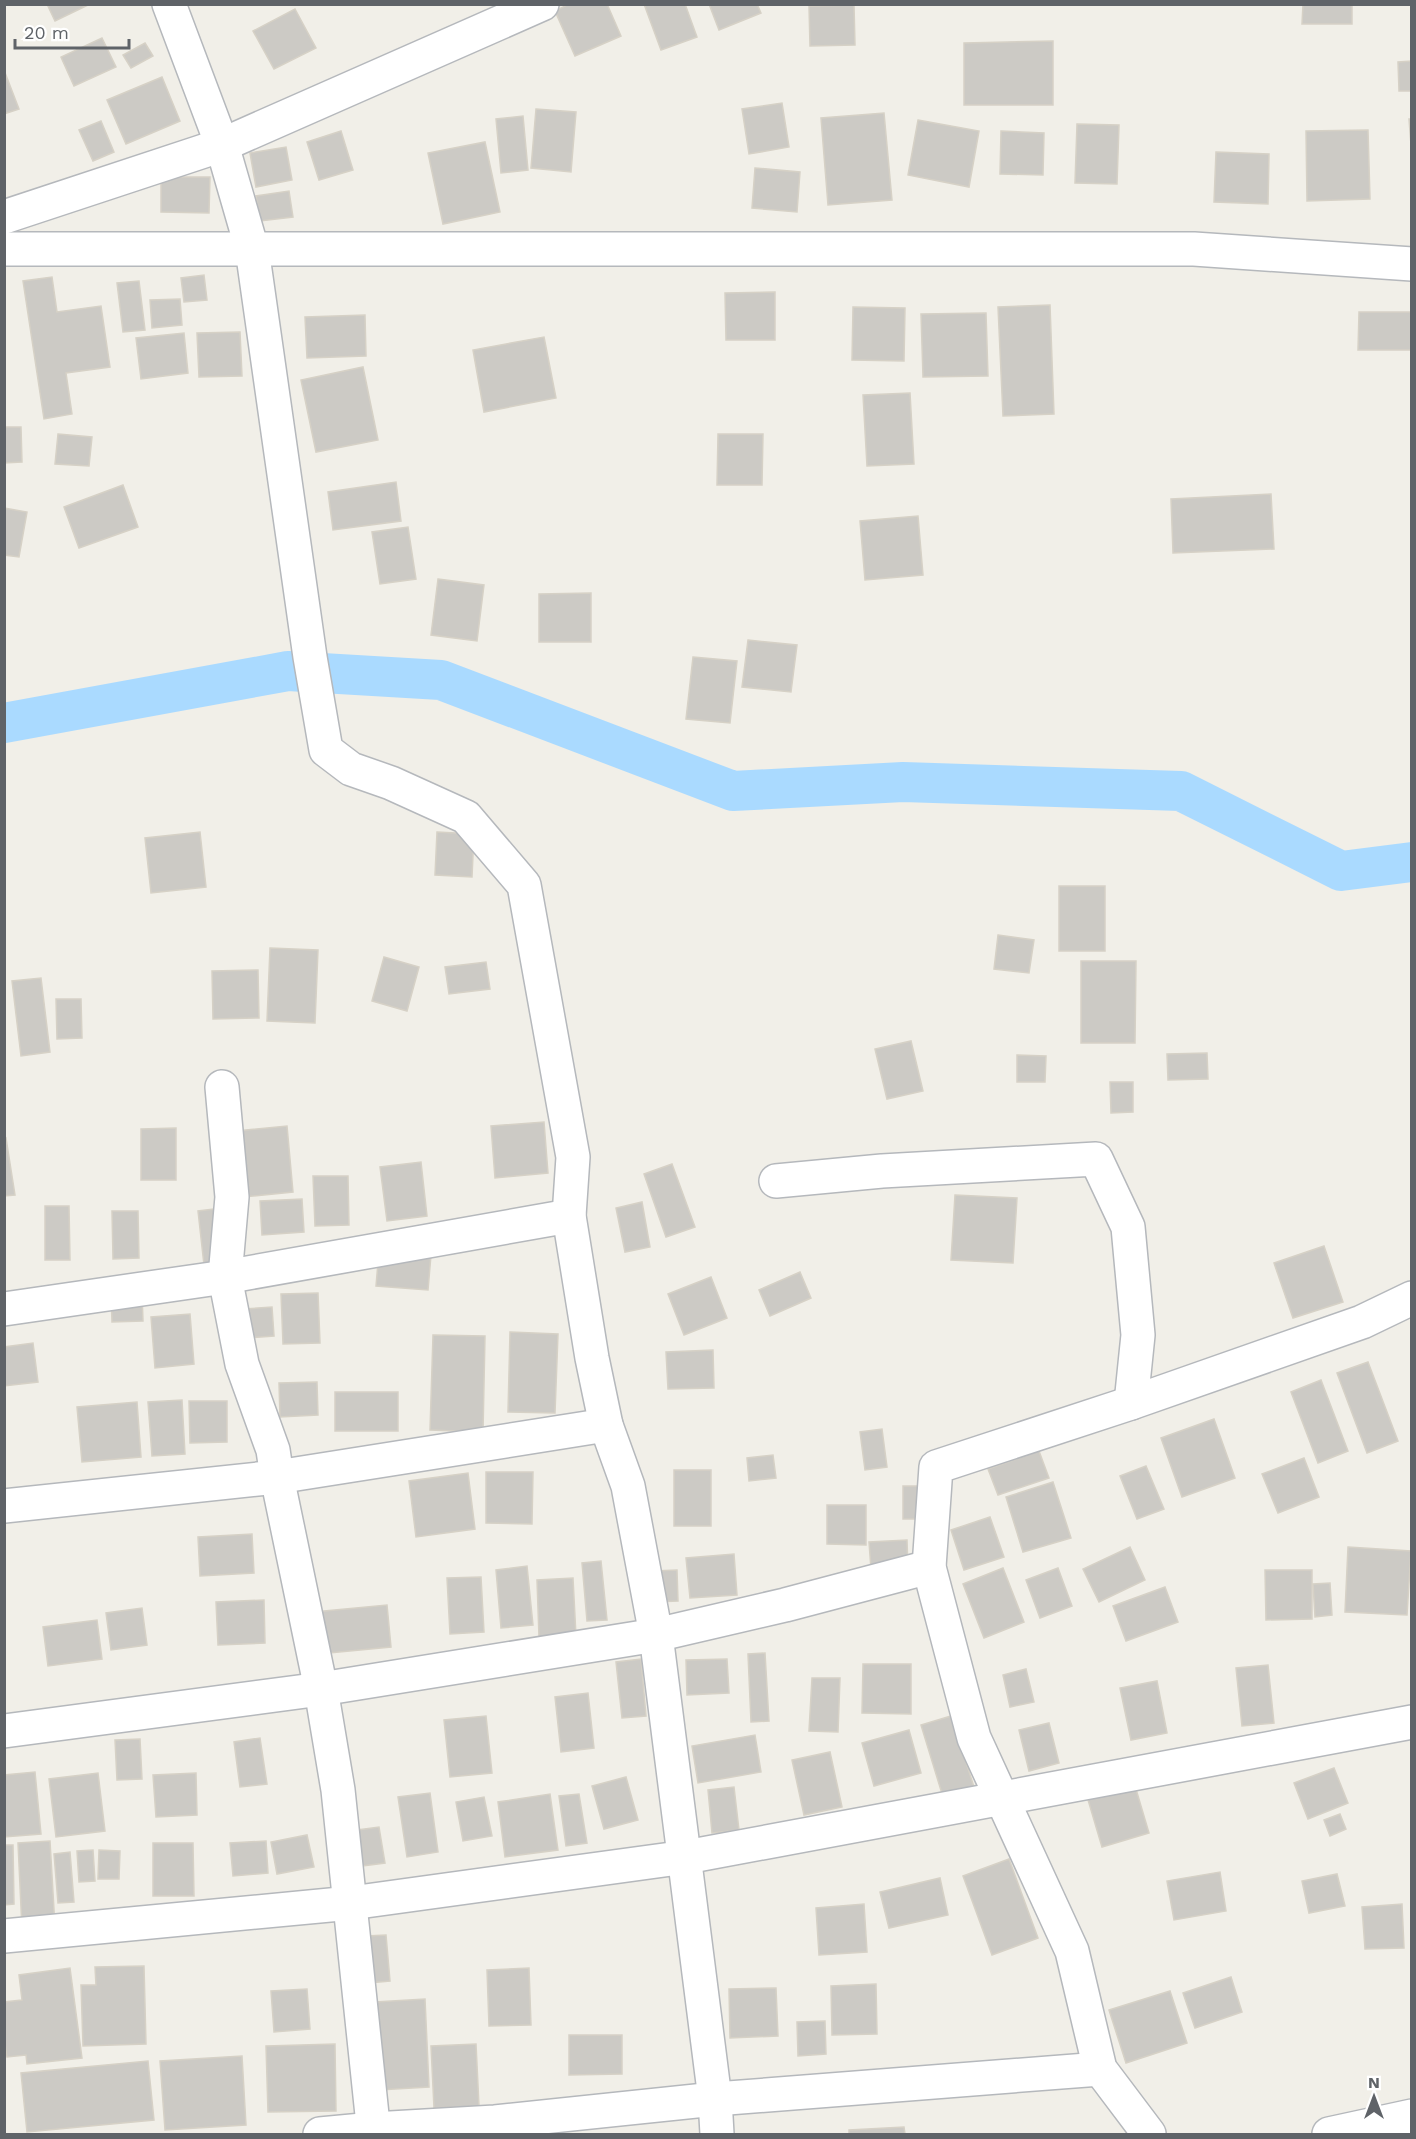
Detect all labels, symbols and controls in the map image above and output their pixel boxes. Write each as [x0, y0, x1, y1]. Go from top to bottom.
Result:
scale bar [15, 12, 129, 50]
text: 20 m [24, 22, 69, 43]
north arrow [1344, 2067, 1404, 2127]
text: N [1368, 2073, 1380, 2092]

